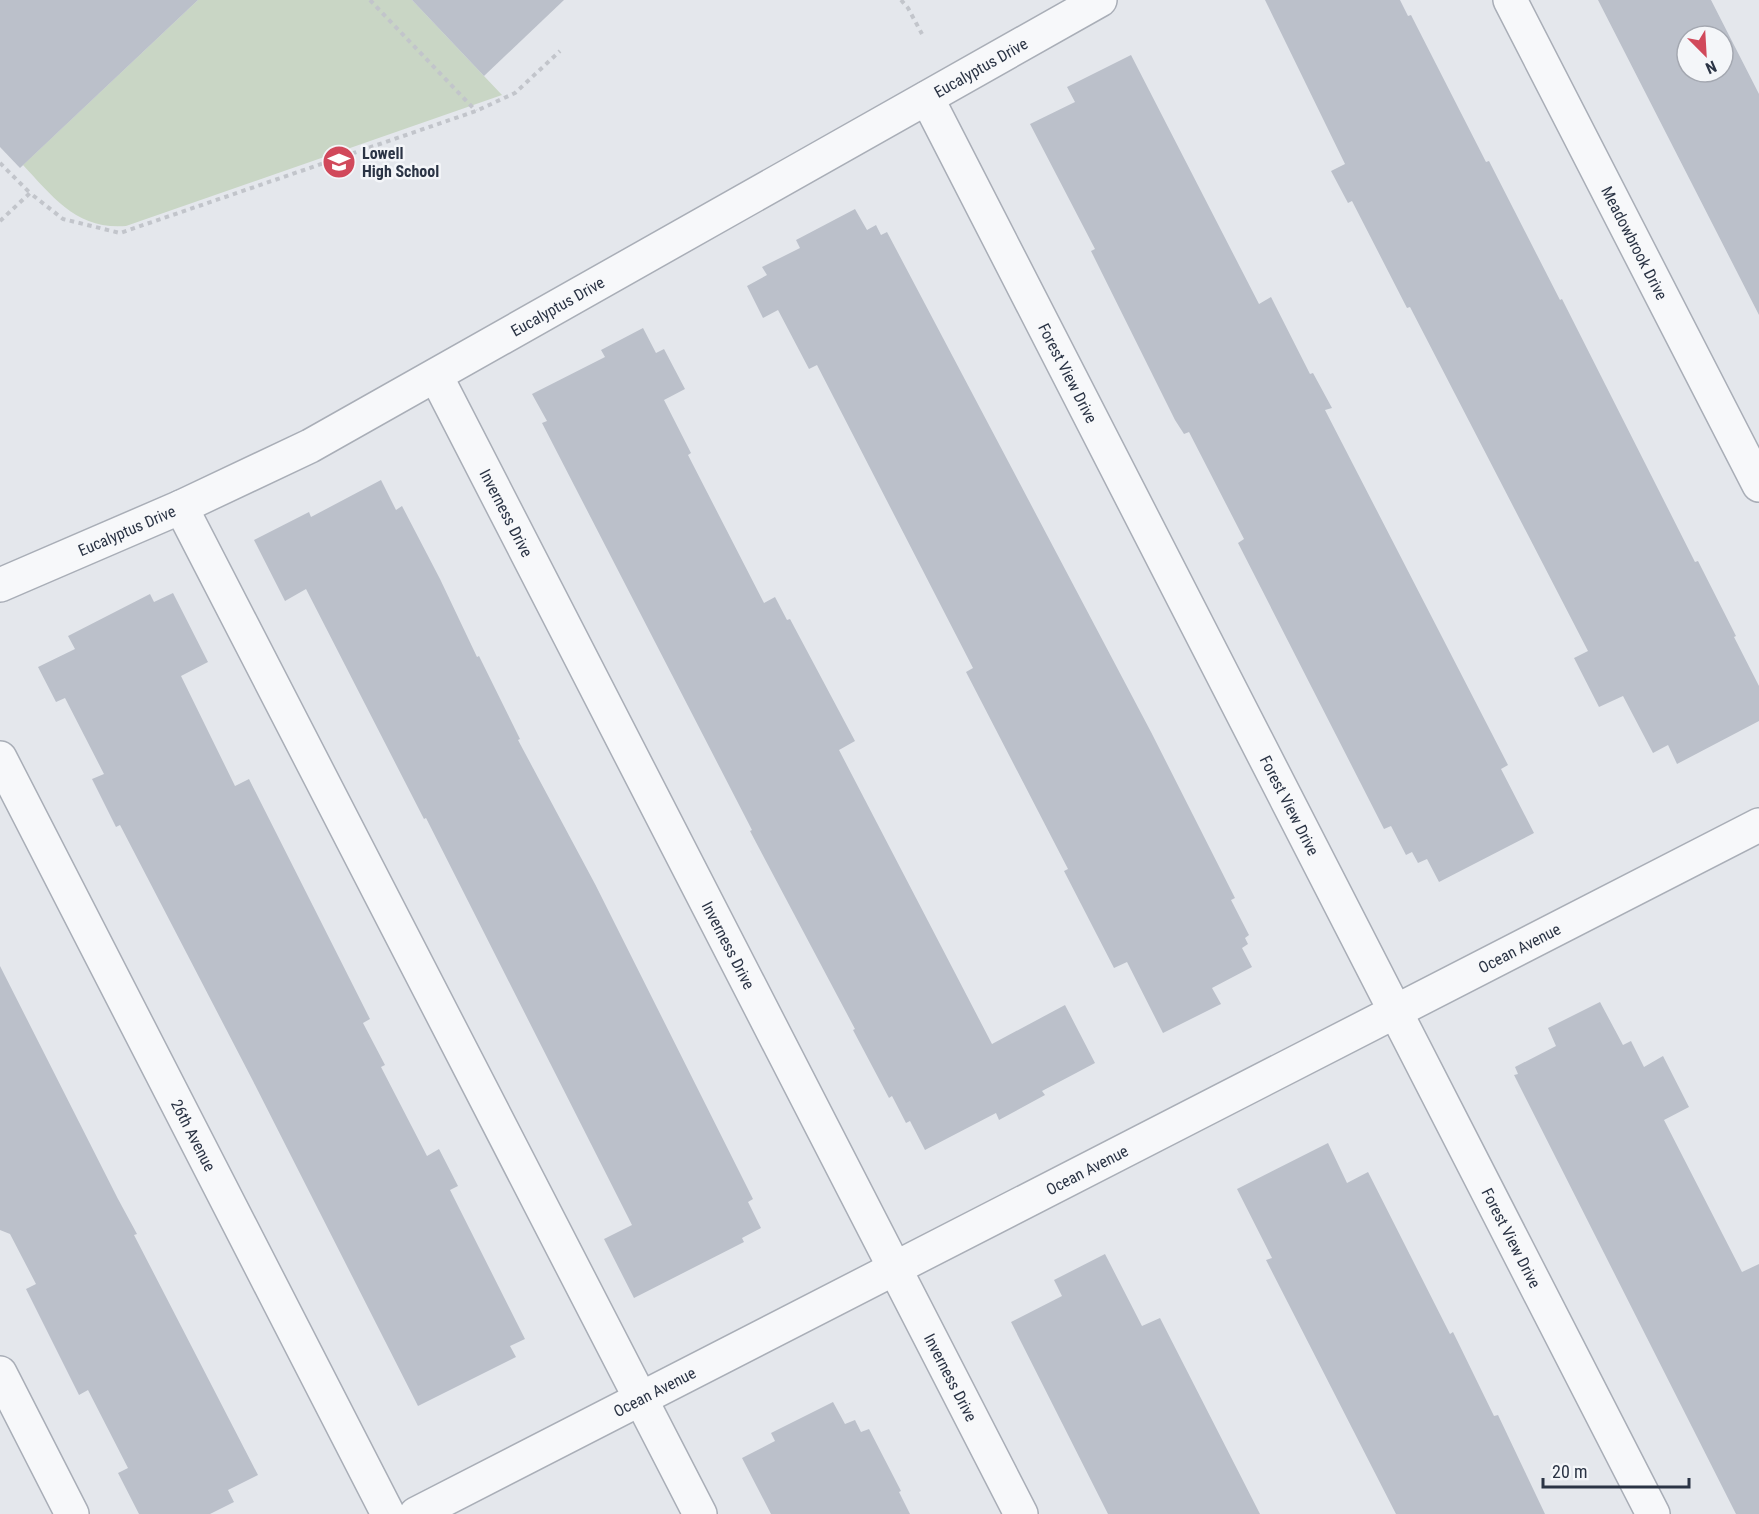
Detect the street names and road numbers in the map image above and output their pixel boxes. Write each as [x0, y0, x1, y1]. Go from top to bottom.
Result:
street label: Eucalyptus Drive [931, 34, 1031, 102]
street label: Meadowbrook Drive [1597, 183, 1671, 303]
street label: Eucalyptus Drive [508, 273, 608, 341]
street label: Forest View Drive [1034, 320, 1101, 426]
street label: Inverness Drive [475, 466, 536, 560]
street label: Eucalyptus Drive [75, 501, 179, 560]
street label: Forest View Drive [1256, 753, 1323, 859]
street label: Inverness Drive [698, 898, 759, 993]
street label: Ocean Avenue [1475, 920, 1564, 977]
street label: 26th Avenue [167, 1096, 219, 1174]
street label: Ocean Avenue [1043, 1141, 1131, 1199]
street label: Forest View Drive [1478, 1185, 1544, 1291]
street label: Inverness Drive [920, 1330, 981, 1425]
street label: Ocean Avenue [610, 1363, 699, 1421]

